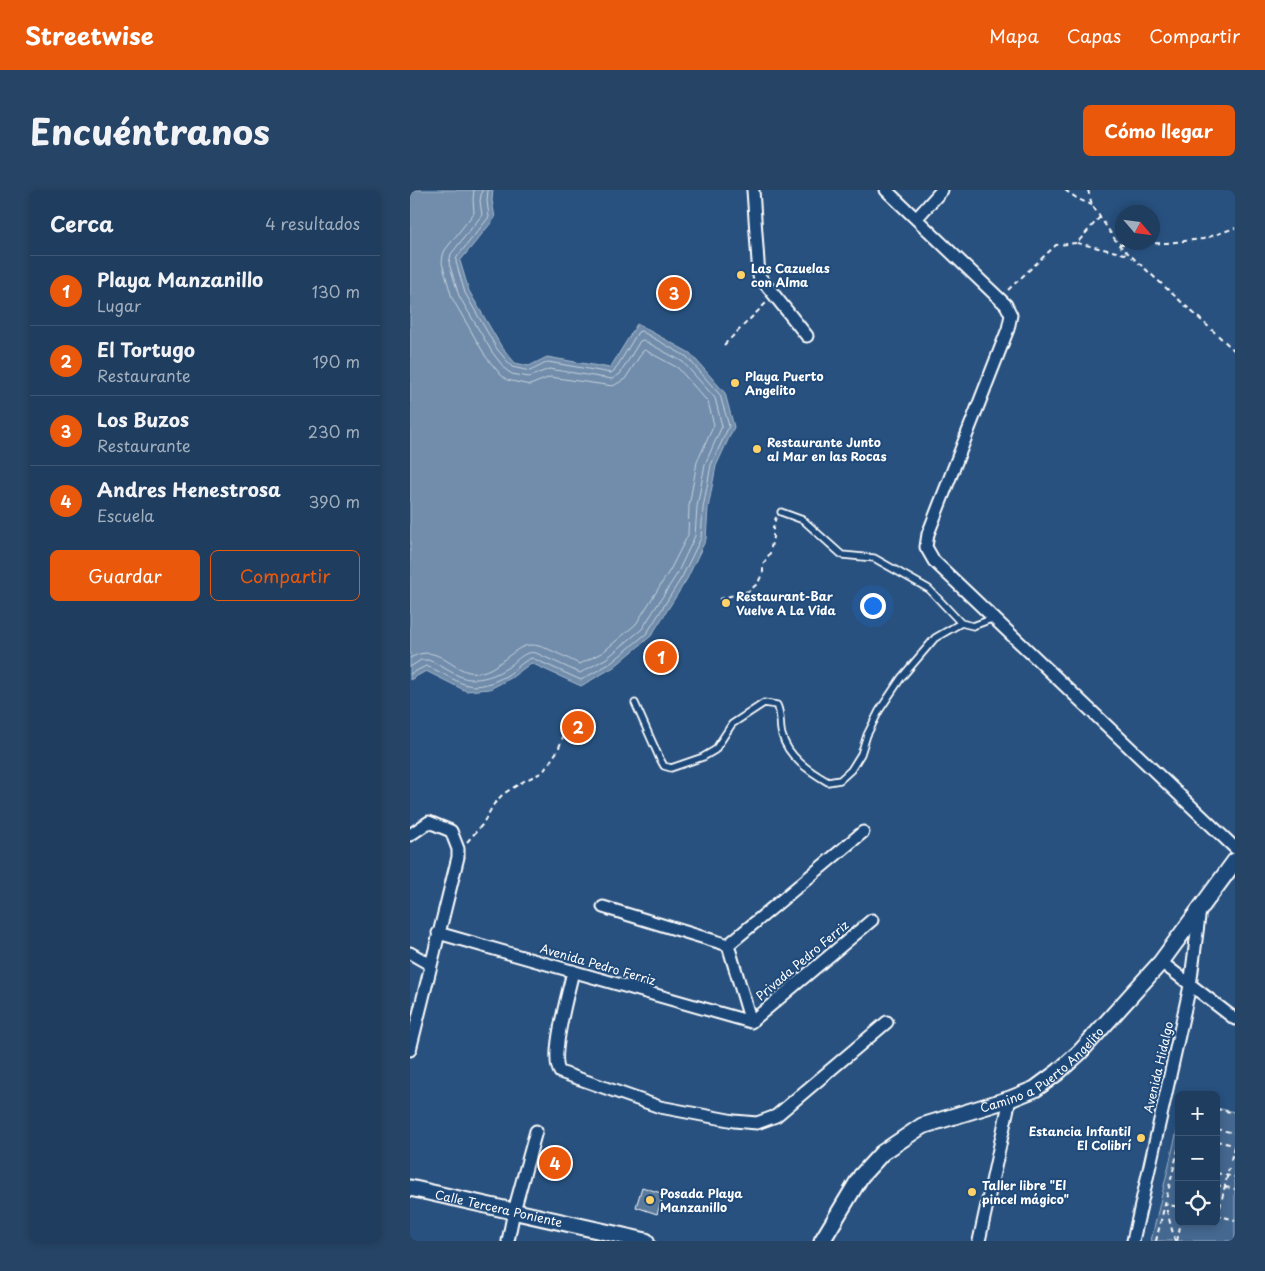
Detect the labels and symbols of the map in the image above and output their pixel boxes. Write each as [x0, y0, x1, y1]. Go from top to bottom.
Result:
north arrow [1115, 205, 1160, 250]
place label: Las Cazuelas con Alma [751, 259, 830, 291]
marker: Las Cazuelas con Alma [735, 269, 747, 281]
pin: 3 [658, 274, 690, 312]
place label: Playa Puerto Angelito [745, 367, 824, 399]
marker: Playa Puerto Angelito [729, 377, 741, 389]
place label: Restaurante Junto al Mar en las Rocas [767, 433, 887, 465]
marker: Restaurante Junto al Mar en las Rocas [751, 443, 763, 455]
place label: Restaurant-Bar Vuelve A La Vida [736, 587, 836, 619]
your location [860, 593, 886, 619]
marker: Restaurant-Bar Vuelve A La Vida [720, 597, 732, 609]
pin: 1 [645, 638, 677, 676]
pin: 2 [562, 708, 594, 746]
street label: Privada Pedro Ferriz [752, 916, 852, 1004]
street label: Avenida Pedro Ferriz [538, 939, 658, 989]
street label: Avenida Hidalgo [1139, 1019, 1177, 1115]
street label: Camino a Puerto Angelito [978, 1023, 1108, 1117]
place label: Estancia Infantil El Colibrí [1029, 1122, 1132, 1154]
marker: Estancia Infantil El Colibrí [1135, 1132, 1147, 1144]
pin: 4 [539, 1144, 571, 1182]
place label: Taller libre "El pincel mágico" [982, 1176, 1069, 1208]
place label: Posada Playa Manzanillo [660, 1184, 743, 1216]
street label: Calle Tercera Poniente [433, 1185, 565, 1231]
marker: Taller libre "El pincel mágico" [966, 1186, 978, 1198]
marker: Posada Playa Manzanillo [644, 1194, 656, 1206]

